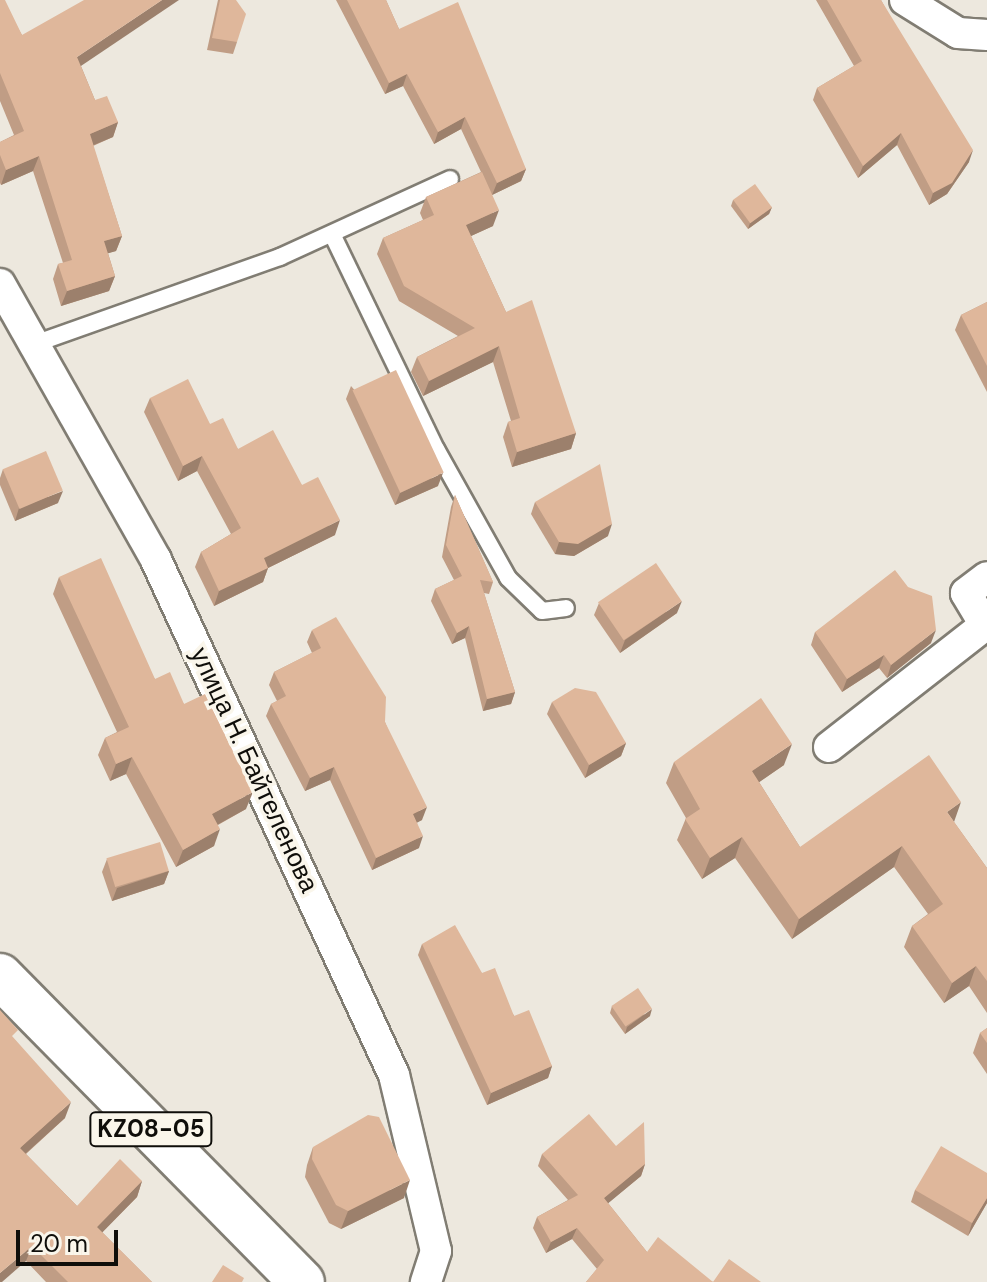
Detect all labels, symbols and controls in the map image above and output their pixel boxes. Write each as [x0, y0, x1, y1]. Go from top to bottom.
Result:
street label: улица Н. Байтеленова [183, 642, 325, 898]
road number: KZ08-05 [89, 1109, 213, 1149]
scale bar [20, 1214, 122, 1264]
text: 20 m [30, 1228, 88, 1259]

